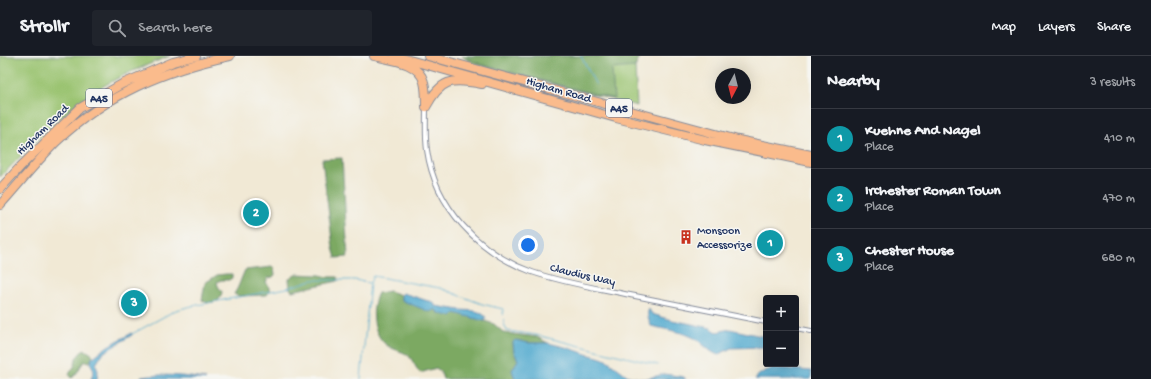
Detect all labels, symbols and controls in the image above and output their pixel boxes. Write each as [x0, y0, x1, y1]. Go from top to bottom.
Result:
search box [92, 10, 372, 46]
text: Strollr [20, 16, 68, 39]
icon: search [106, 17, 128, 39]
text: Search here [138, 19, 212, 37]
text: Map [992, 19, 1016, 36]
text: Layers [1038, 19, 1075, 36]
text: Share [1097, 19, 1131, 36]
north arrow [715, 68, 751, 104]
text: Nearby [827, 72, 880, 92]
street label: Higham Road [524, 75, 593, 107]
text: 3 results [1090, 75, 1135, 90]
road number: A45 [86, 89, 112, 107]
road number: A45 [606, 99, 632, 117]
street label: Higham Road [14, 101, 73, 159]
text: Kuehne And Nagel [865, 122, 981, 140]
text: 1 [837, 131, 843, 146]
text: 410 m [1104, 131, 1135, 146]
text: Place [865, 140, 893, 155]
text: Irchester Roman Town [865, 182, 1001, 200]
text: 2 [837, 191, 843, 206]
text: 470 m [1102, 191, 1135, 206]
pin: 2 [243, 198, 269, 228]
text: Place [865, 200, 893, 215]
place label: Monsoon Accessorize [697, 225, 753, 253]
pin: 1 [757, 228, 783, 258]
building icon: Monsoon Accessorize [678, 229, 694, 245]
your location [518, 235, 538, 255]
text: Chester House [865, 242, 954, 260]
text: 3 [837, 251, 843, 266]
text: 680 m [1102, 251, 1135, 266]
text: Place [865, 260, 893, 275]
street label: Claudius Way [548, 262, 617, 290]
pin: 3 [121, 288, 147, 318]
map controls [763, 295, 799, 367]
button: + [763, 295, 799, 331]
button: − [763, 331, 799, 367]

